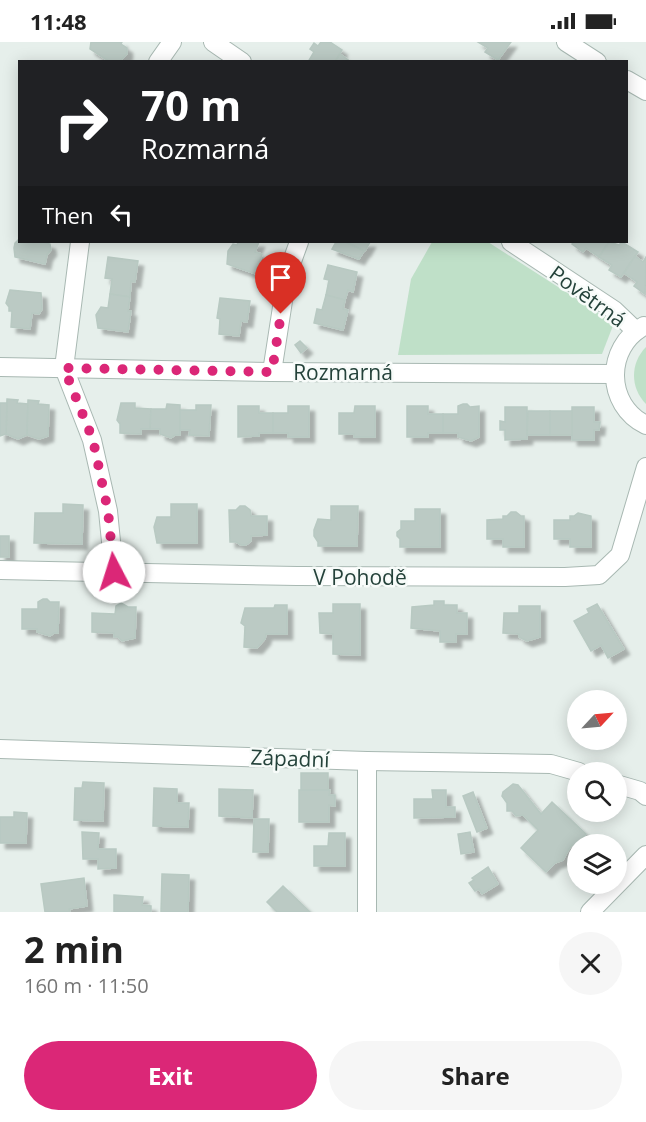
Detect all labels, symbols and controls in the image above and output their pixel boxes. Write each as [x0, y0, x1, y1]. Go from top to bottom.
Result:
text: 11:48 [30, 6, 87, 36]
text: 70 m [141, 76, 241, 133]
icon: right [42, 84, 120, 162]
text: Rozmarná [141, 130, 269, 167]
icon: left [105, 198, 138, 231]
text: Then [42, 200, 93, 230]
pin [255, 252, 306, 314]
street label: Povětrná [544, 259, 632, 333]
icon: arrive [264, 261, 297, 294]
street label: Rozmarná [293, 358, 393, 386]
position arrow [82, 540, 146, 604]
street label: V Pohodě [313, 563, 407, 591]
north arrow [567, 690, 627, 750]
map controls [567, 690, 627, 894]
street label: Západní [250, 743, 331, 773]
button: search [567, 762, 627, 822]
button: layers [567, 834, 627, 894]
text: 2 min [24, 925, 124, 974]
button: close [559, 932, 622, 995]
text: 160 m · 11:50 [24, 972, 149, 999]
button: Exit [24, 1041, 317, 1110]
button: Share [329, 1041, 622, 1110]

